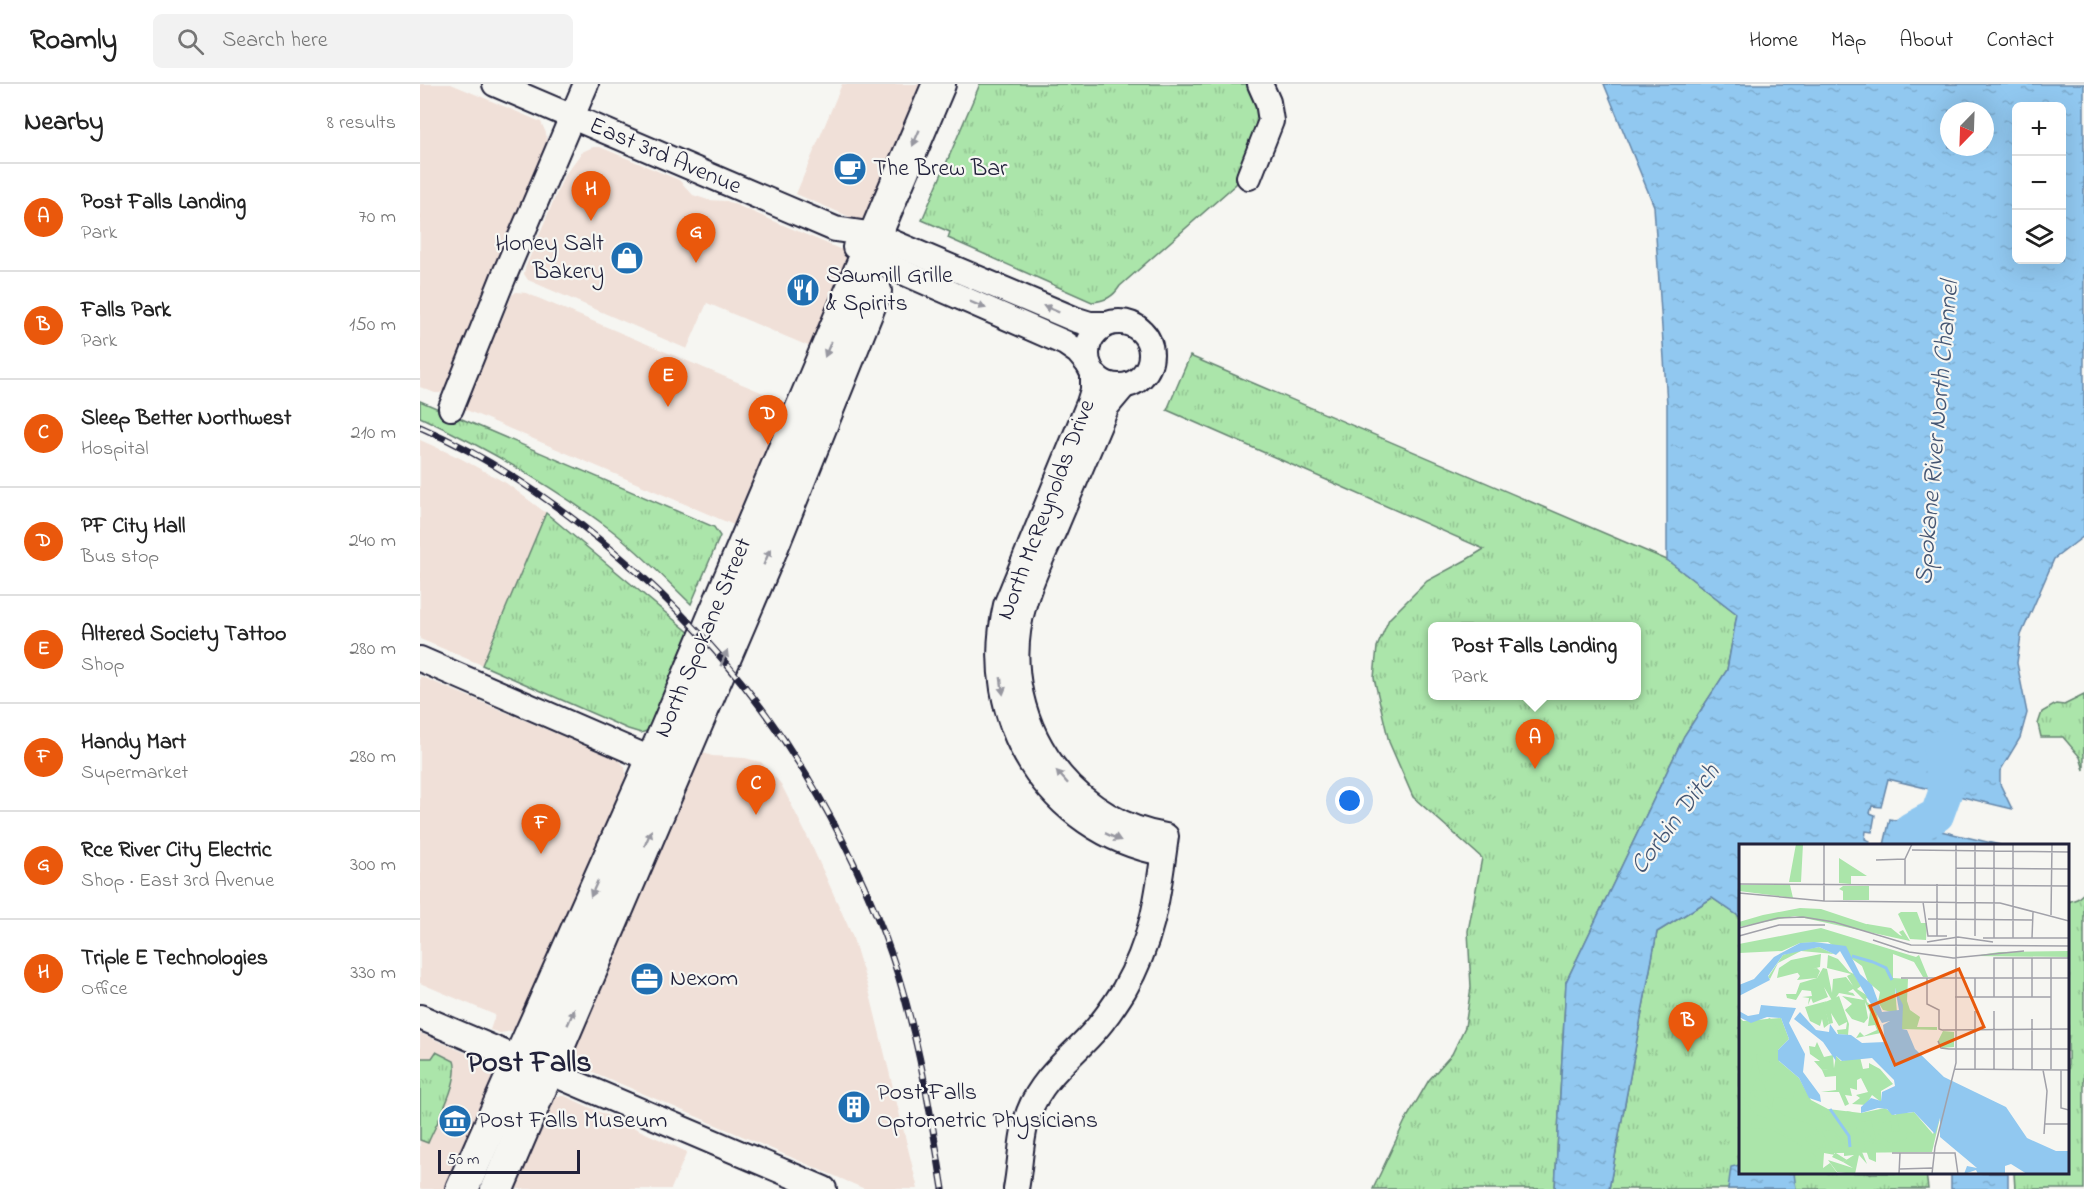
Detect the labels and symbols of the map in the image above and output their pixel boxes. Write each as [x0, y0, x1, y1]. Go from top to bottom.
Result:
north arrow [1940, 102, 1994, 156]
street label: East 3rd Avenue [583, 109, 747, 205]
one-way arrow [911, 129, 920, 147]
cafe icon: The Brew Bar [832, 151, 868, 187]
place label: The Brew Bar [873, 152, 1008, 187]
pin: H [572, 172, 610, 221]
pin: G [676, 214, 716, 263]
place label: Honey Salt Bakery [495, 227, 604, 291]
shop icon: Honey Salt Bakery [609, 240, 645, 276]
place label: Sawmill Grille & Spirits [826, 259, 953, 322]
restaurant icon: Sawmill Grille & Spirits [785, 272, 821, 308]
water label: Spokane River North Channel [1906, 277, 1970, 587]
one-way arrow [970, 300, 988, 310]
one-way arrow [1041, 304, 1059, 314]
one-way arrow [823, 340, 832, 358]
pin: E [648, 358, 688, 407]
street label: North McReynolds Drive [989, 394, 1106, 626]
pin: D [748, 396, 788, 445]
street label: North Spokane Street [646, 533, 762, 743]
one-way arrow [763, 548, 772, 566]
one-way arrow [719, 649, 729, 667]
one-way arrow [997, 677, 1006, 696]
pin: A [1516, 720, 1554, 769]
water label: Corbin Ditch [1622, 756, 1731, 883]
pin: C [736, 766, 776, 815]
one-way arrow [1056, 770, 1069, 785]
your location [1335, 786, 1364, 815]
pin: F [522, 804, 560, 854]
one-way arrow [643, 828, 653, 846]
one-way arrow [1105, 832, 1122, 841]
inset map [1739, 844, 2069, 1174]
one-way arrow [590, 881, 599, 898]
office icon: Nexom [629, 961, 665, 997]
place label: Nexom [670, 962, 738, 997]
pin: B [1668, 1002, 1708, 1052]
one-way arrow [567, 1008, 576, 1026]
district label: Post Falls [466, 1042, 592, 1086]
place label: Post Falls Optometric Physicians [877, 1076, 1098, 1140]
building icon: Post Falls Optometric Physicians [836, 1089, 872, 1125]
museum icon: Post Falls Museum [437, 1103, 473, 1139]
place label: Post Falls Museum [478, 1104, 667, 1139]
scale bar [438, 1147, 580, 1174]

